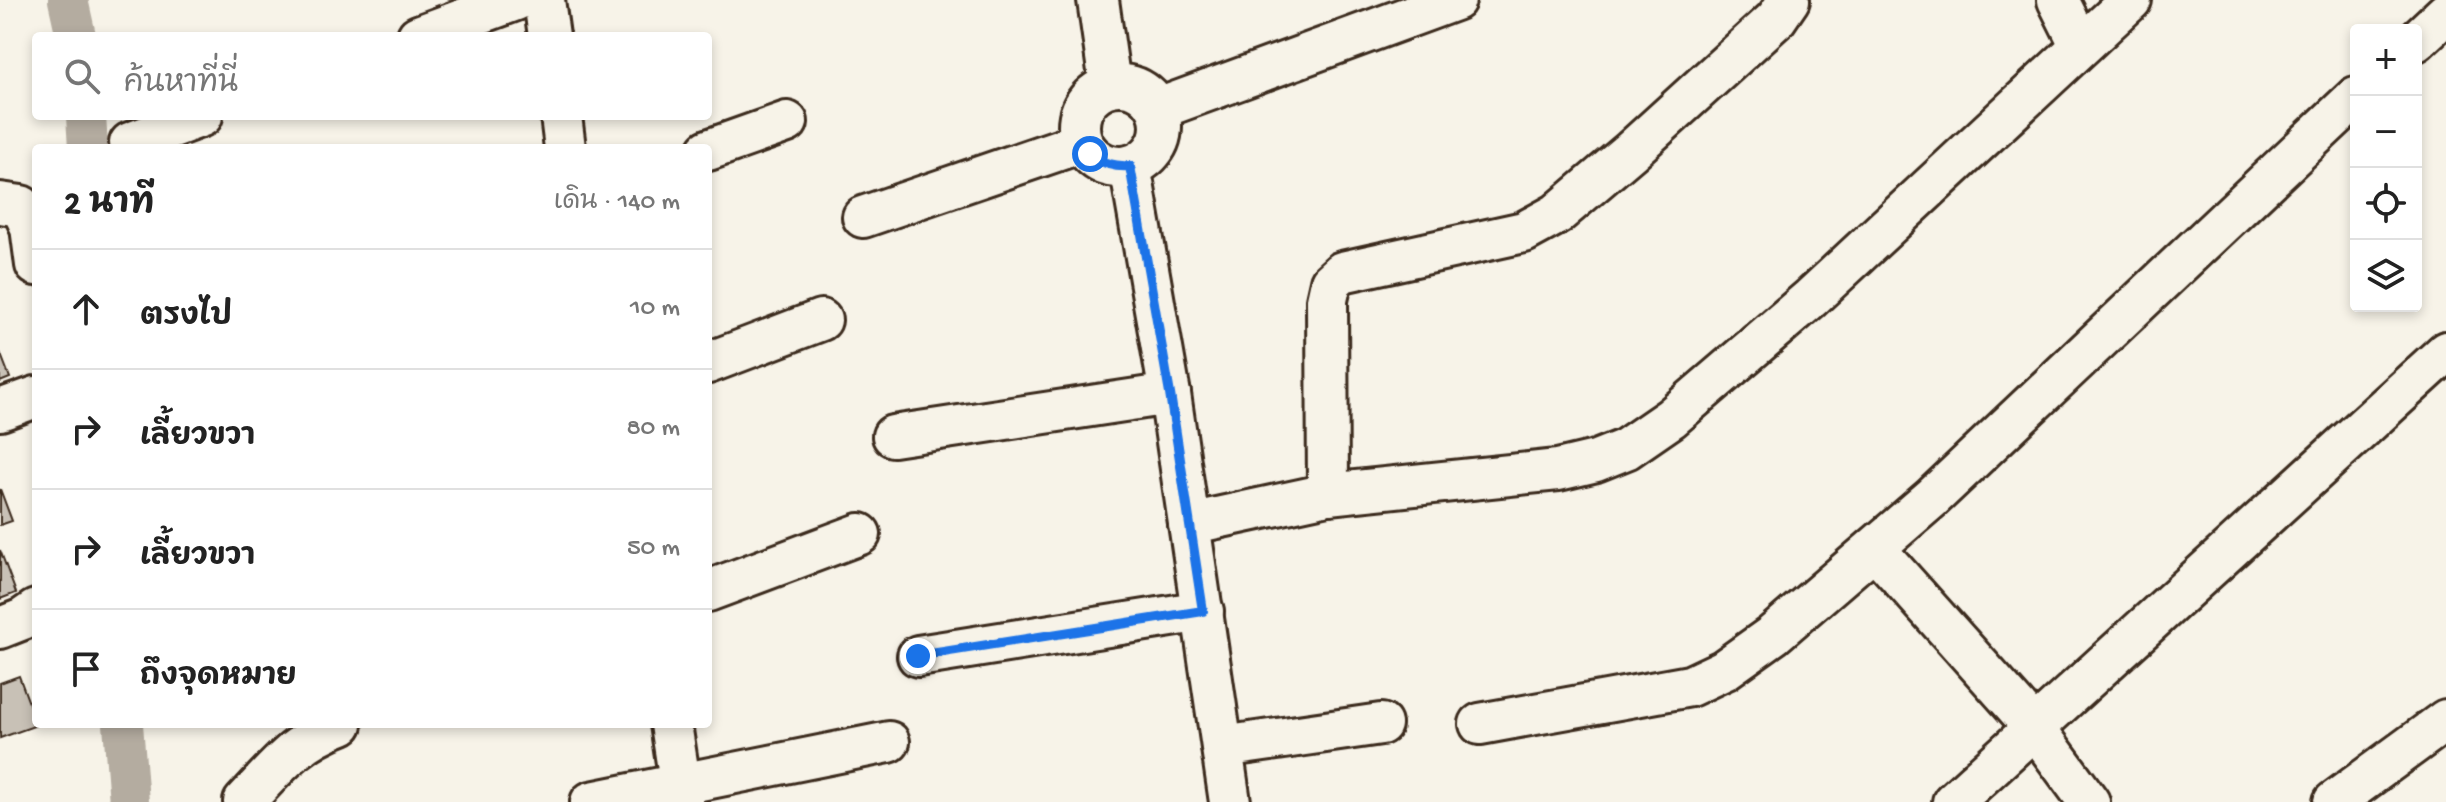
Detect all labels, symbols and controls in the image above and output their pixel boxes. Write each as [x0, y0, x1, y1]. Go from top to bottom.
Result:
map controls [2350, 24, 2422, 312]
button: + [2350, 24, 2422, 96]
search box [32, 32, 712, 120]
icon: search [60, 54, 104, 98]
text: ค้นหาที่นี่ [124, 68, 238, 103]
button: − [2350, 96, 2422, 168]
route start [1072, 136, 1108, 172]
button: locate [2350, 168, 2422, 240]
text: 2 นาที [64, 186, 154, 226]
text: เดิน · 140 m [554, 188, 680, 219]
button: layers [2350, 240, 2422, 312]
icon: ahead [64, 287, 108, 331]
text: 10 m [630, 294, 680, 325]
text: ตรงไป [140, 301, 232, 336]
icon: right [64, 407, 108, 451]
text: 80 m [626, 414, 680, 445]
text: เลี้ยวขวา [140, 421, 255, 456]
icon: right [64, 527, 108, 571]
text: 50 m [627, 534, 680, 565]
text: เลี้ยวขวา [140, 541, 255, 576]
route end [900, 638, 936, 674]
icon: arrive [64, 647, 108, 691]
text: ถึงจุดหมาย [140, 661, 297, 696]

